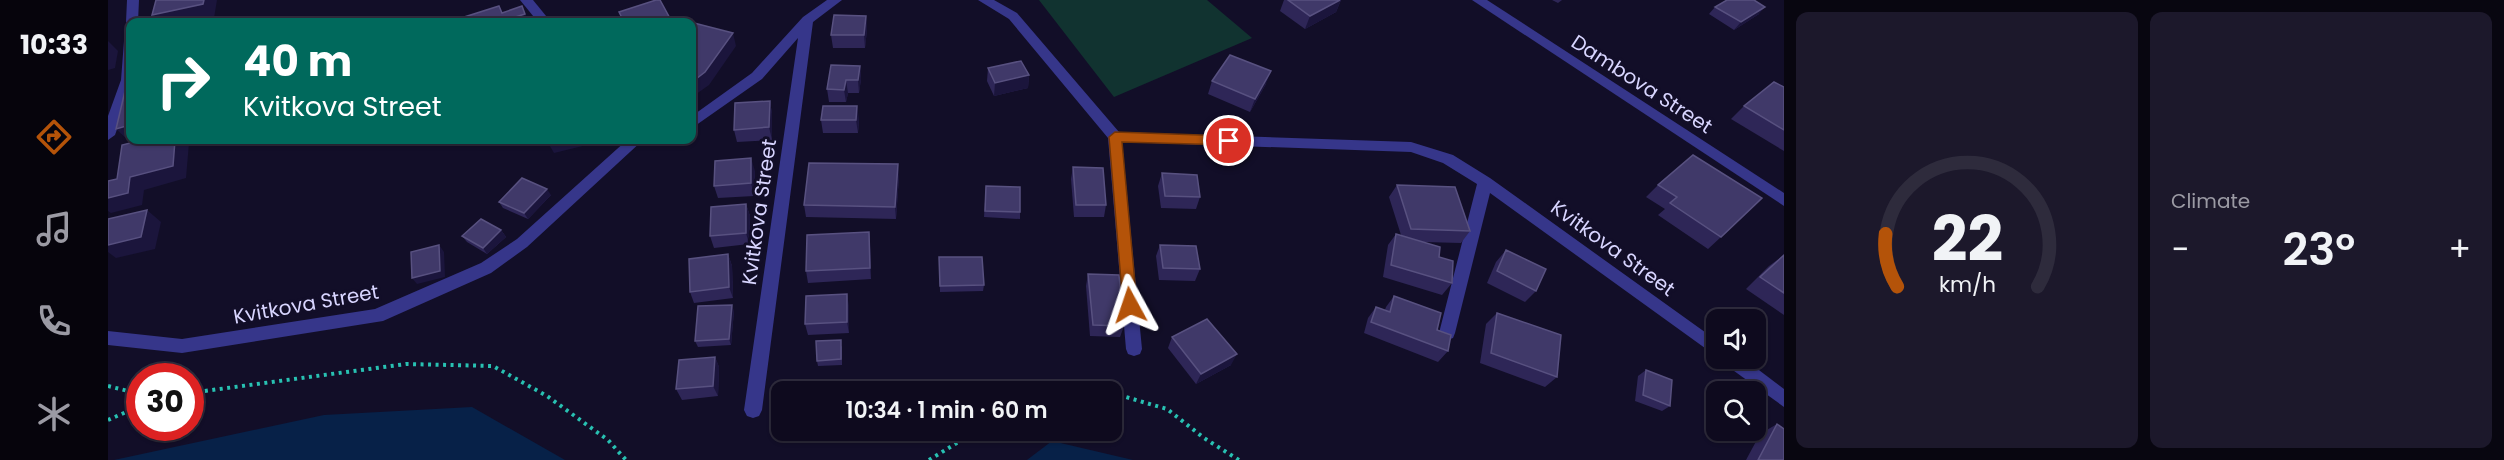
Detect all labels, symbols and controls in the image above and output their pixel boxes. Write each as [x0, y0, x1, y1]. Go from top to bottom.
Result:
text: 10:33 [20, 26, 88, 63]
street label: Dambova Street [1566, 28, 1718, 140]
text: 40 m [243, 32, 352, 91]
icon: right [144, 42, 222, 120]
text: Kvitkova Street [243, 88, 442, 125]
pin [1203, 115, 1254, 166]
icon: directions [33, 116, 75, 158]
icon: arrive [1212, 124, 1245, 157]
street label: Kvitkova Street [735, 137, 783, 287]
text: Climate [2171, 187, 2250, 215]
street label: Kvitkova Street [1545, 193, 1681, 303]
text: 22 [1931, 195, 2003, 283]
icon: music [33, 208, 75, 250]
text: 23° [2282, 218, 2355, 281]
text: − [2171, 226, 2189, 273]
text: + [2448, 226, 2471, 273]
text: km/h [1938, 269, 1996, 300]
position arrow [1098, 273, 1162, 337]
street label: Kvitkova Street [231, 277, 381, 331]
icon: phone [33, 300, 75, 342]
map controls [1706, 309, 1766, 441]
button: sound [1706, 309, 1766, 369]
speed limit sign: 30 [126, 363, 204, 441]
button: search [1706, 381, 1766, 441]
icon: climate [33, 393, 75, 435]
text: 10:34 · 1 min · 60 m [845, 395, 1048, 426]

